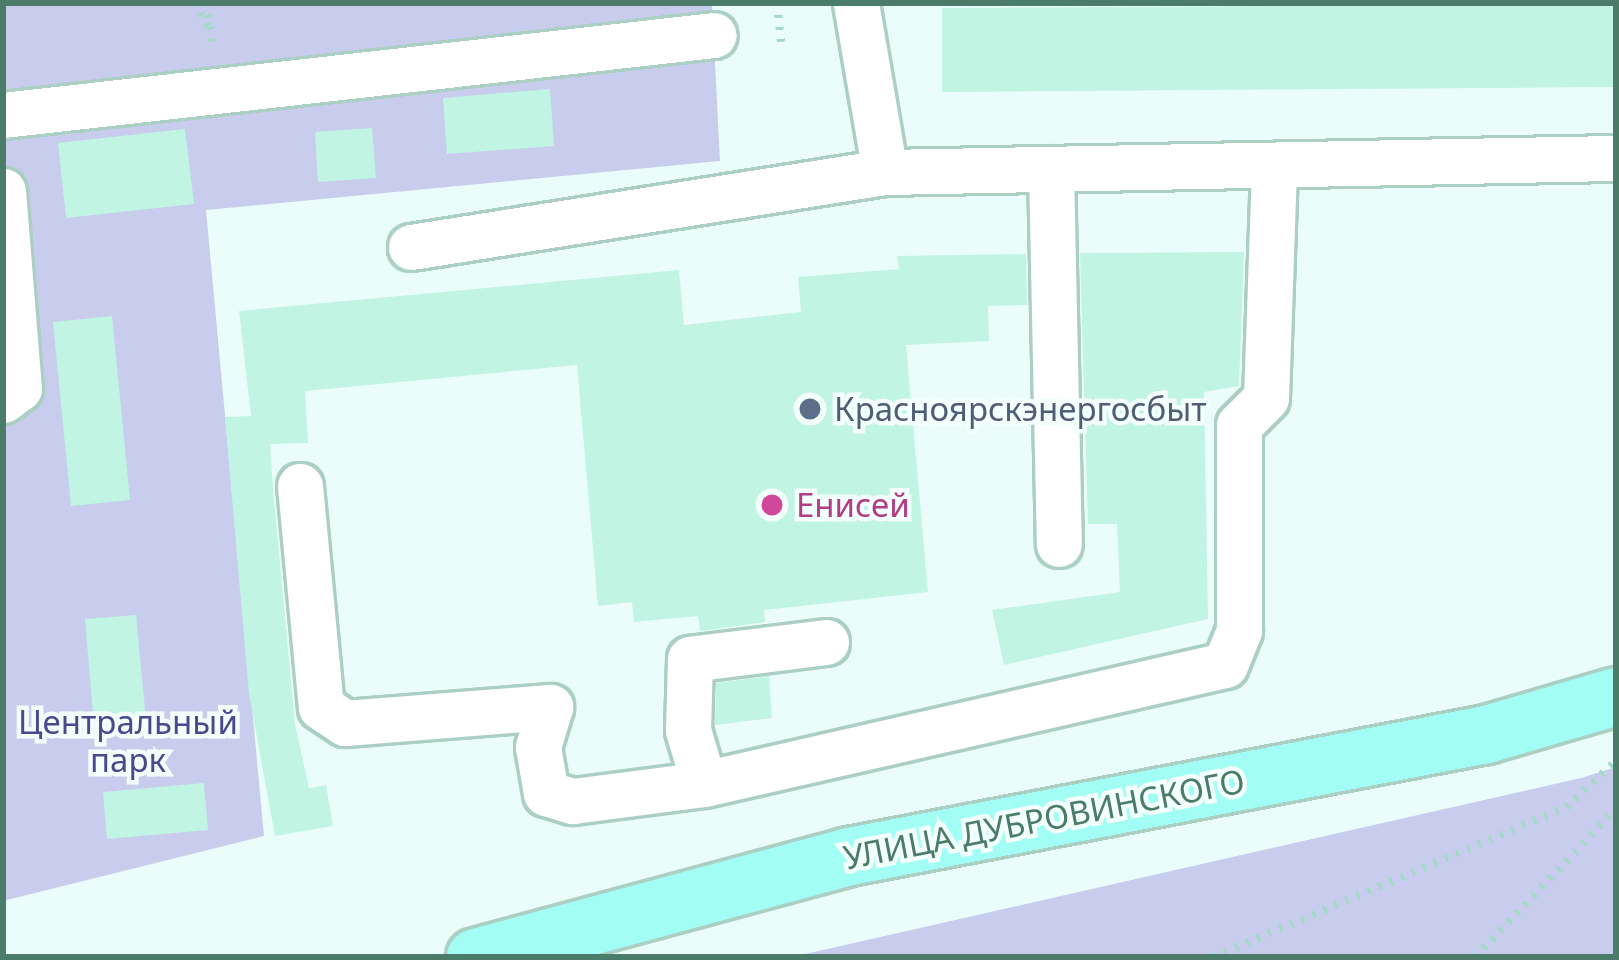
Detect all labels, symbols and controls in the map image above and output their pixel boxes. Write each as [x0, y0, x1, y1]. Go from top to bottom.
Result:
place label: Красноярскэнергосбыт [834, 389, 1207, 429]
marker: Красноярскэнергосбыт [797, 396, 823, 422]
place label: Енисей [796, 485, 910, 525]
marker: Енисей [759, 492, 785, 518]
park label: Центральный парк [18, 702, 238, 780]
street label: УЛИЦА ДУБРОВИНСКОГО [840, 761, 1248, 877]

